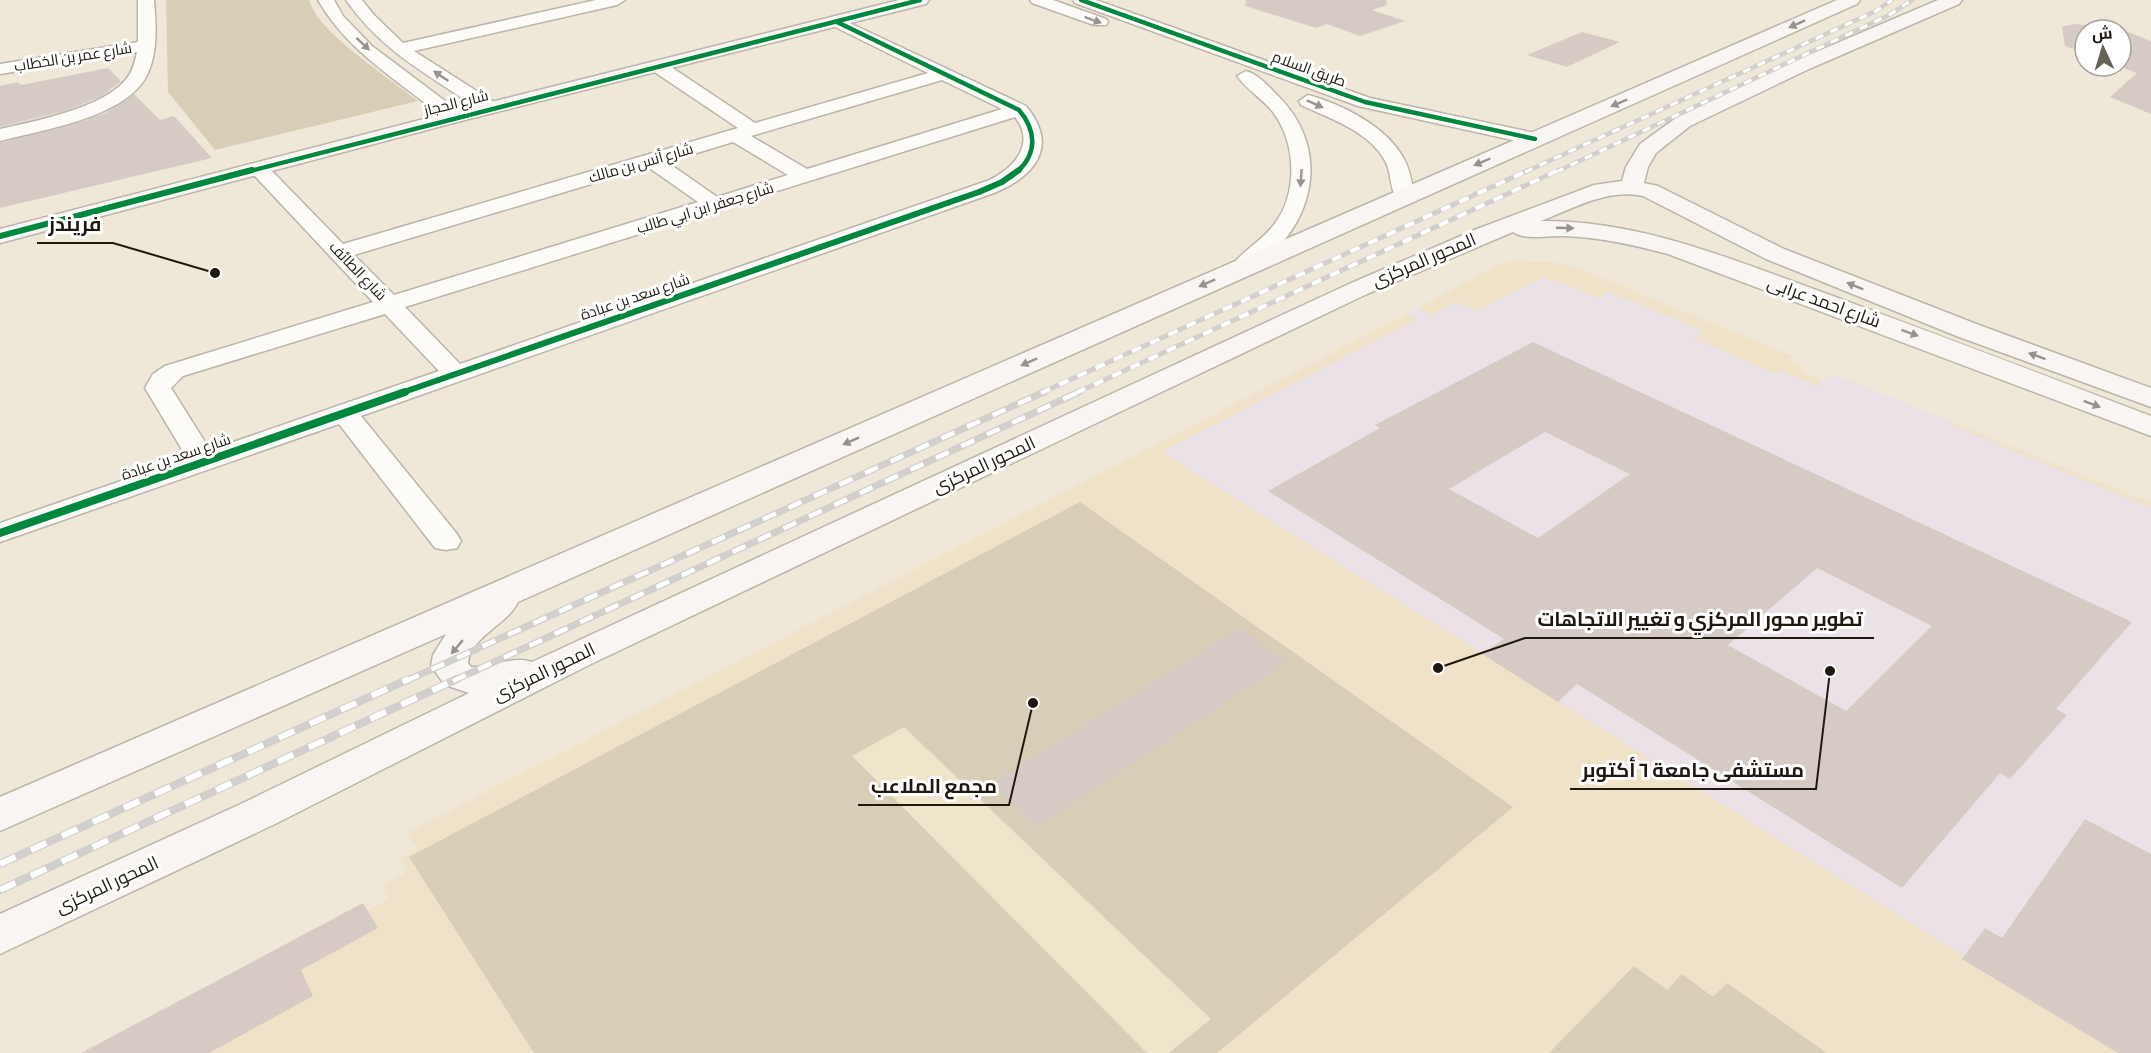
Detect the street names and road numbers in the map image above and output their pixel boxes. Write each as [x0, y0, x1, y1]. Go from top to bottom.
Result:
street label: شارع عمر بن الخطاب [13, 39, 133, 77]
street label: طريق السلام [1269, 47, 1348, 92]
street label: شارع الحجاز [421, 86, 491, 122]
street label: شارع أنس بن مالك [586, 139, 696, 188]
street label: شارع جعفر ابن ابي طالب [634, 179, 777, 240]
street label: المحور المركزى [1369, 229, 1479, 292]
street label: شارع الطائف [324, 238, 391, 306]
street label: شارع سعد بن عبادة [578, 270, 693, 326]
street label: شارع احمد عرابى [1764, 272, 1883, 334]
street label: شارع سعد بن عبادة [119, 430, 234, 486]
street label: المحور المركزى [930, 432, 1039, 498]
street label: المحور المركزى [490, 639, 599, 706]
street label: المحور المركزى [53, 852, 162, 918]

